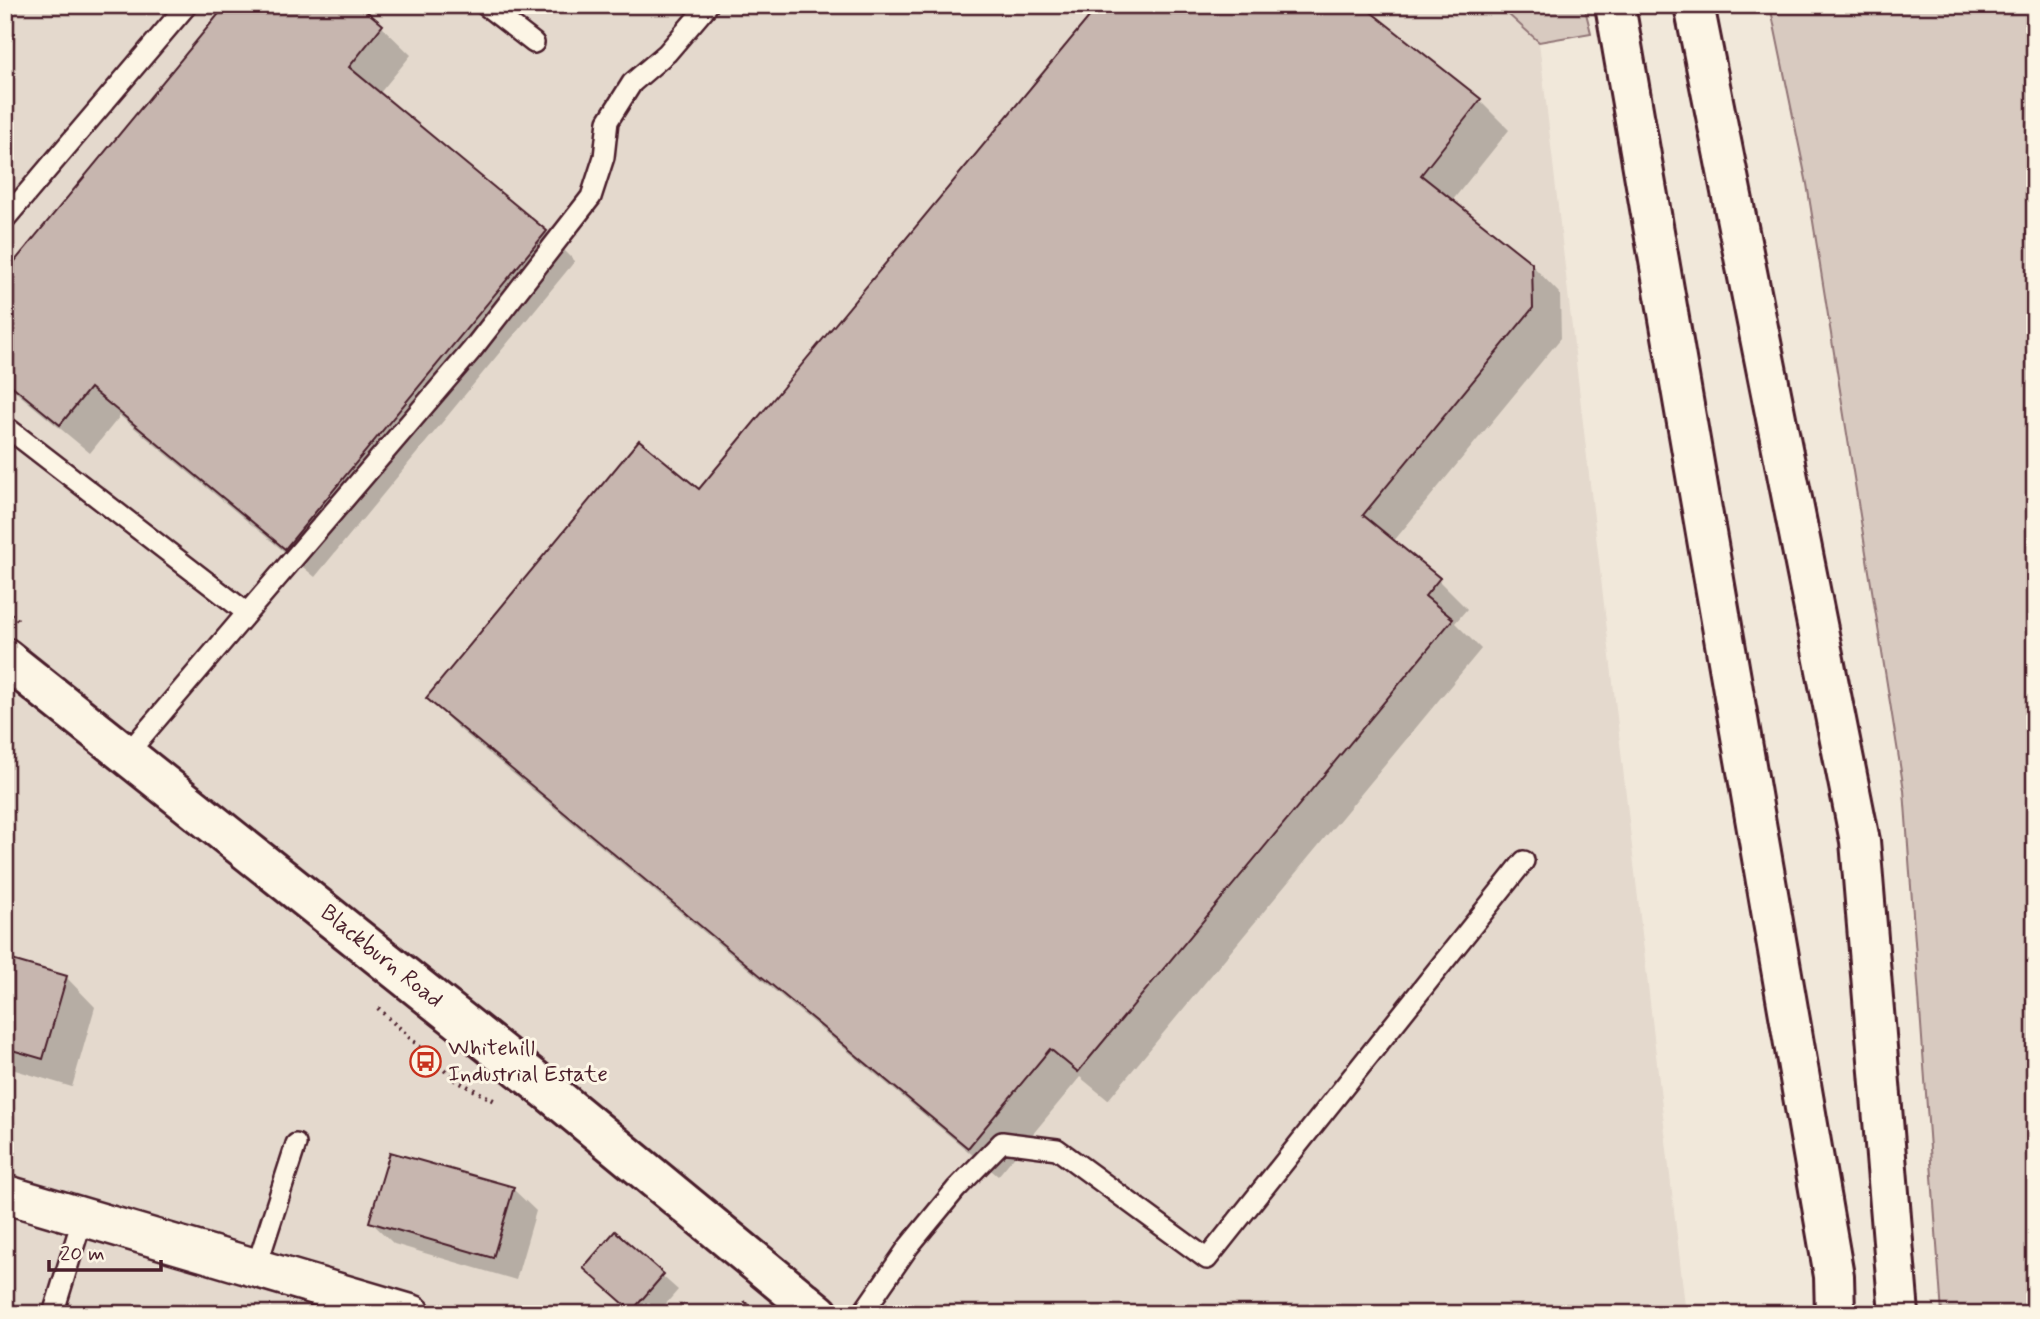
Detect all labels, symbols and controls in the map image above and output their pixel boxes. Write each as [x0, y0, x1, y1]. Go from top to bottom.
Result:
street label: Blackburn Road [314, 898, 448, 1016]
place label: Whitehill Industrial Estate [448, 1034, 608, 1090]
bus stop icon: Whitehill Industrial Estate [408, 1045, 442, 1079]
scale bar [49, 1228, 161, 1272]
text: 20 m [60, 1240, 105, 1268]

